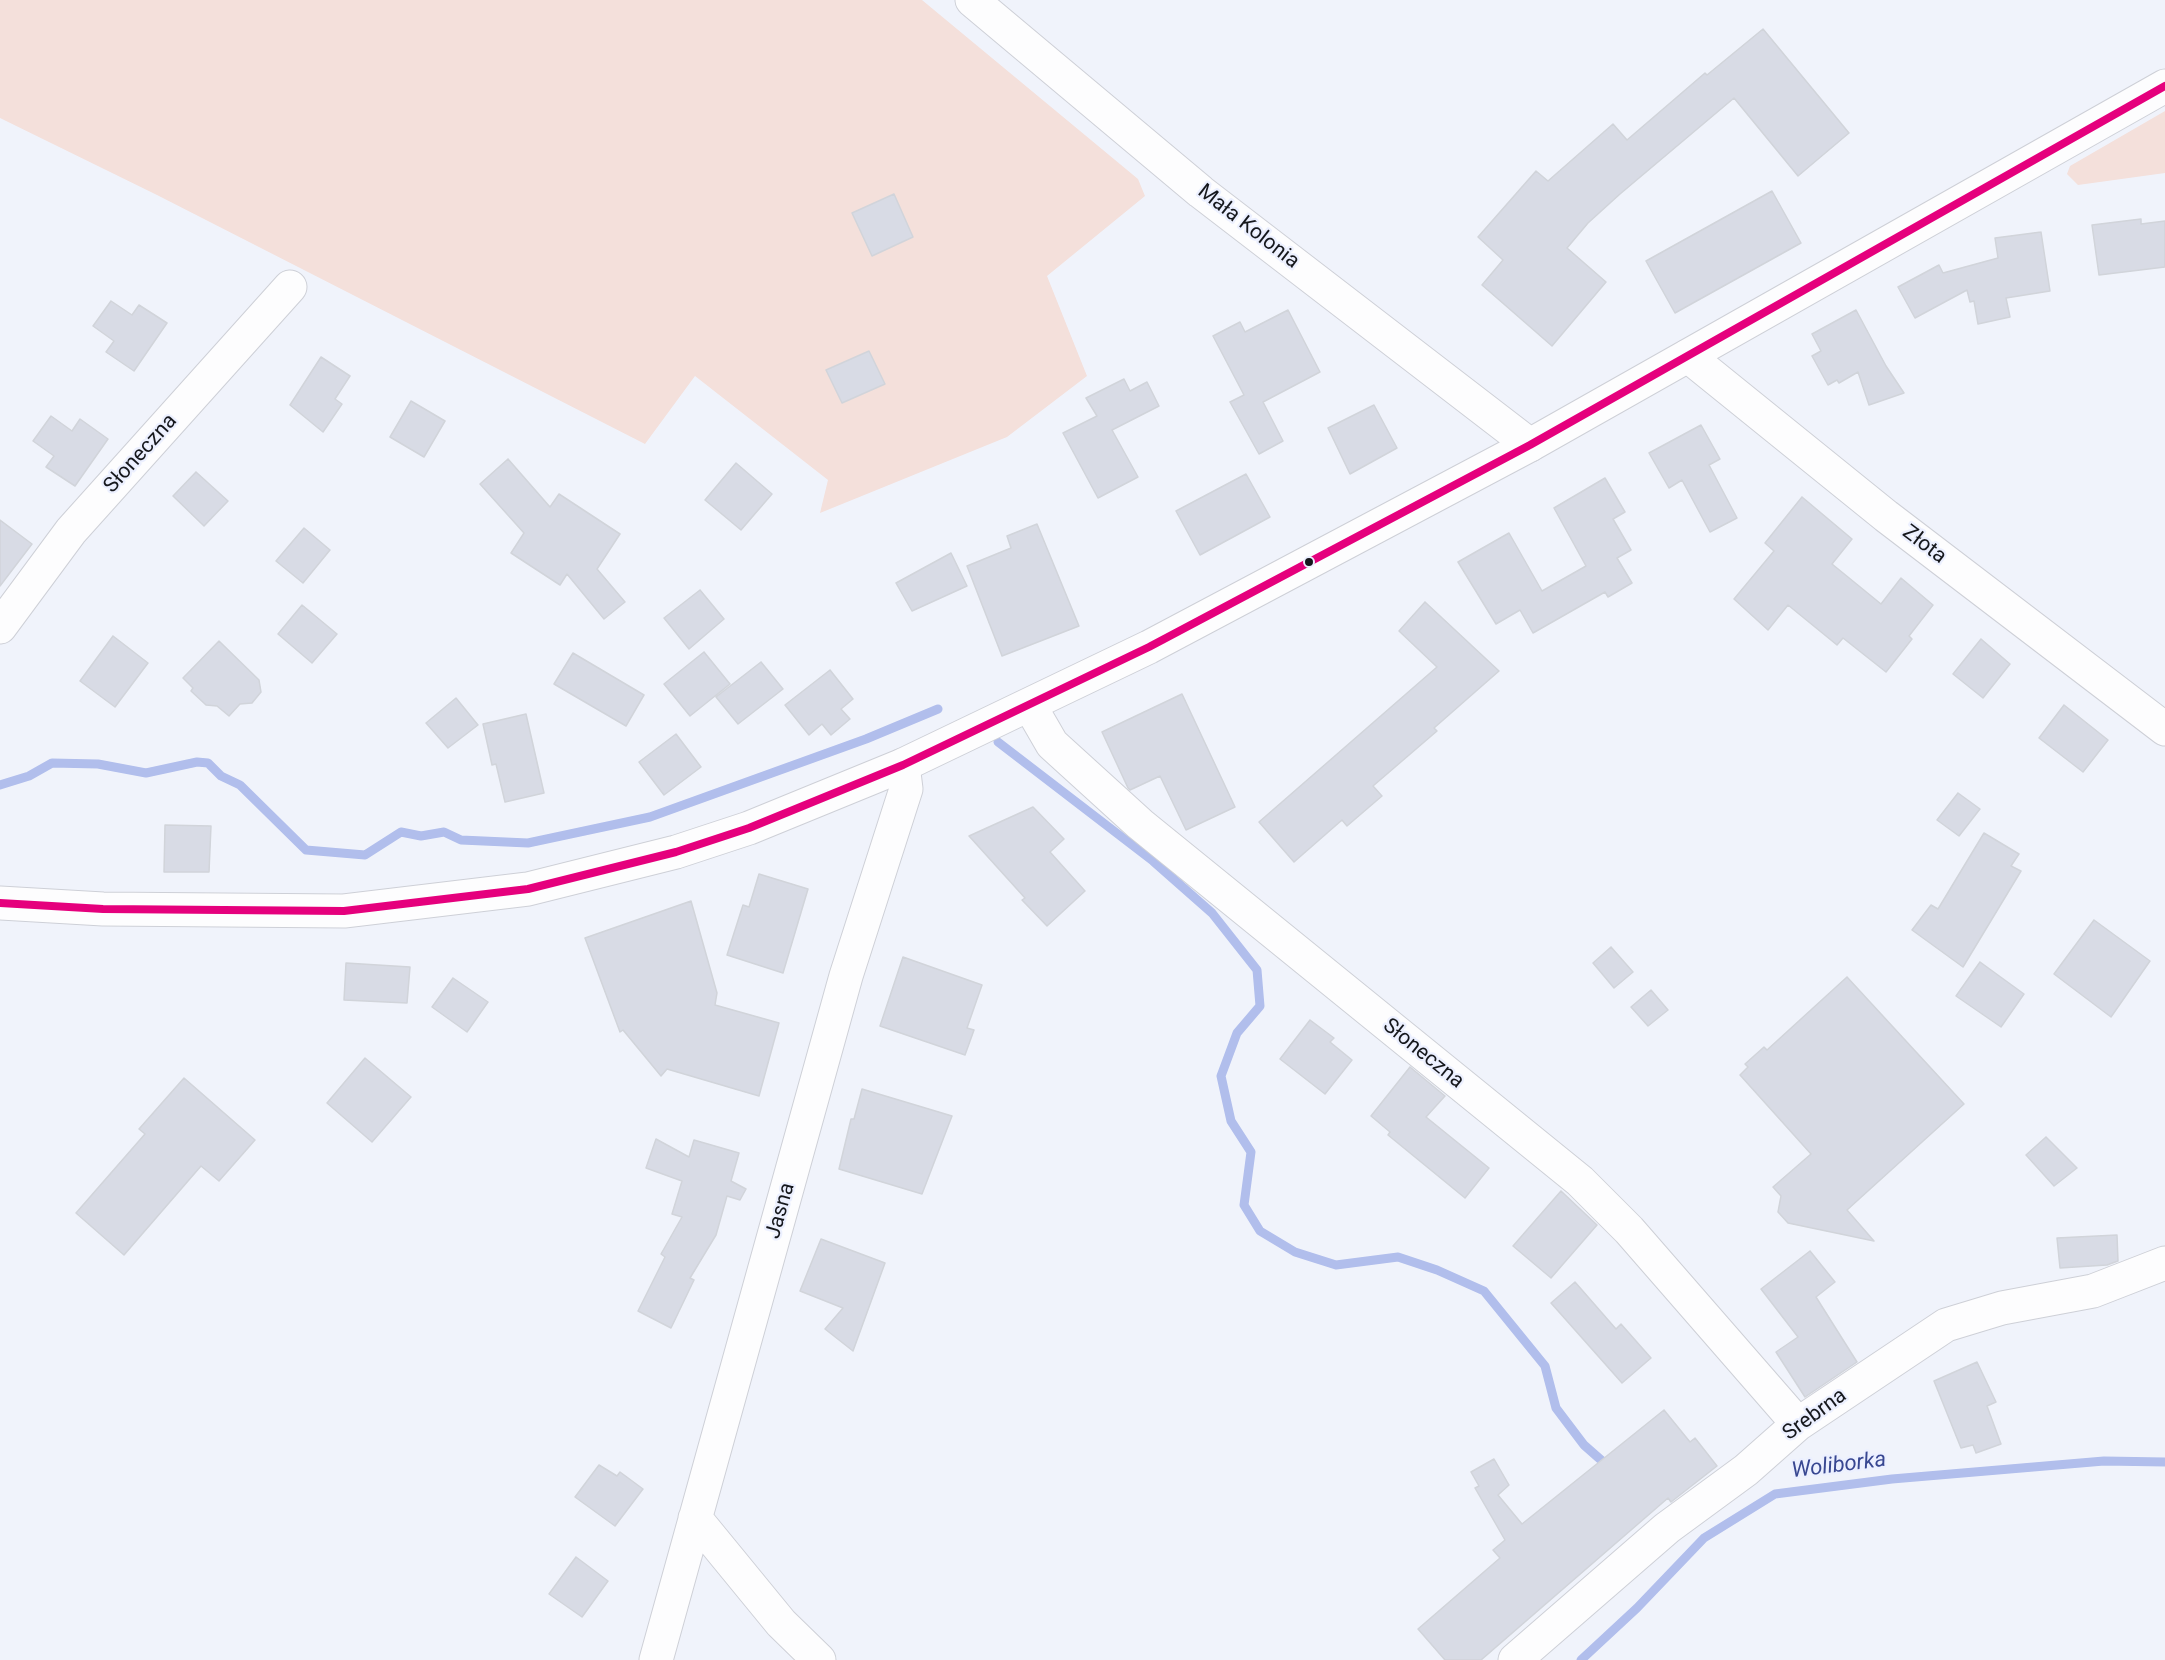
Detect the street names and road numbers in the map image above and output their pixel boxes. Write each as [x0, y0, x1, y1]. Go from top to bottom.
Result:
street label: Mała Kolonia [1192, 179, 1304, 275]
street label: Słoneczna [99, 409, 183, 499]
street label: Złota [1897, 520, 1951, 570]
street label: Słoneczna [1377, 1014, 1469, 1094]
street label: Jasna [761, 1180, 801, 1242]
street label: Srebrna [1778, 1384, 1852, 1446]

